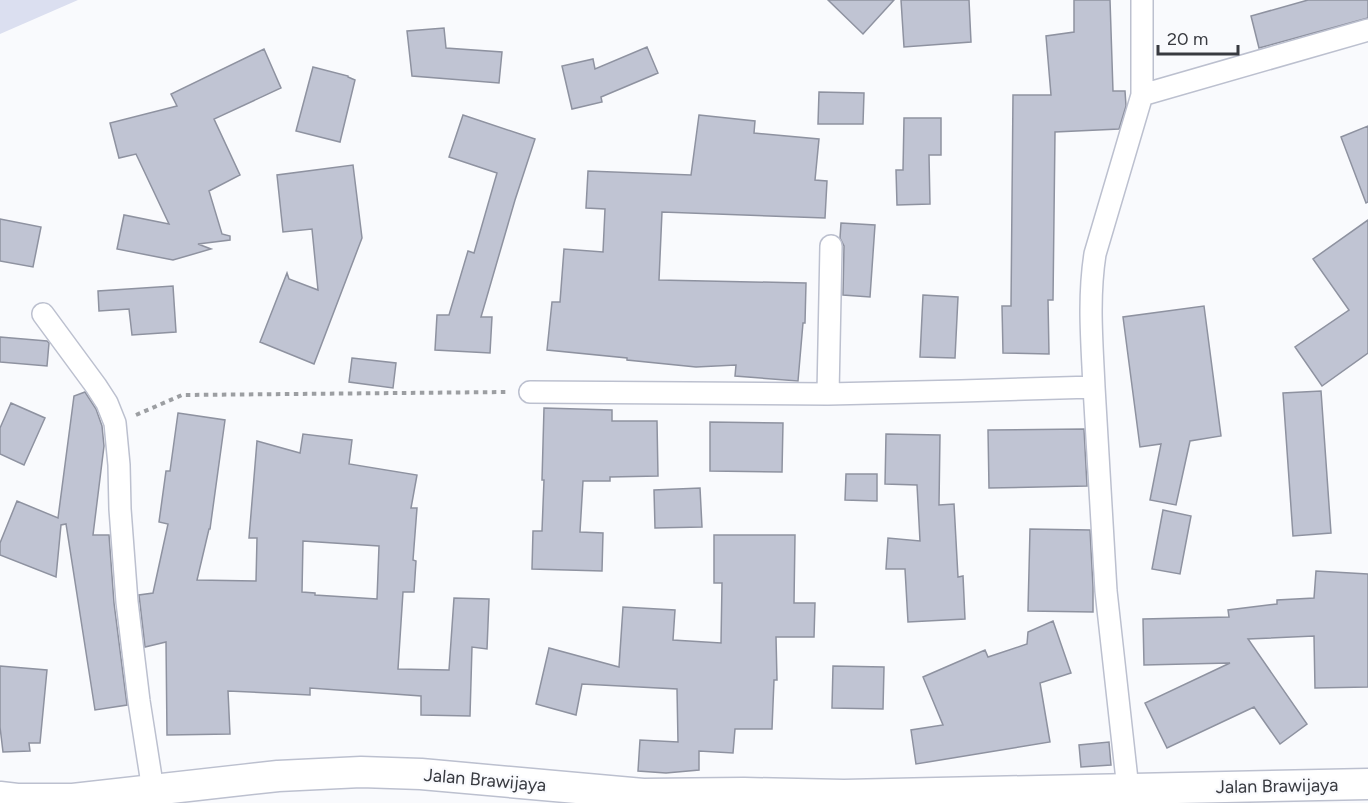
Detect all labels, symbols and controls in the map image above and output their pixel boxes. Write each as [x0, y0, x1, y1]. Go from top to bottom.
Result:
scale bar [1158, 18, 1238, 56]
text: 20 m [1167, 28, 1208, 50]
street label: Jalan Brawijaya [423, 764, 547, 796]
street label: Jalan Brawijaya [1215, 774, 1339, 798]

